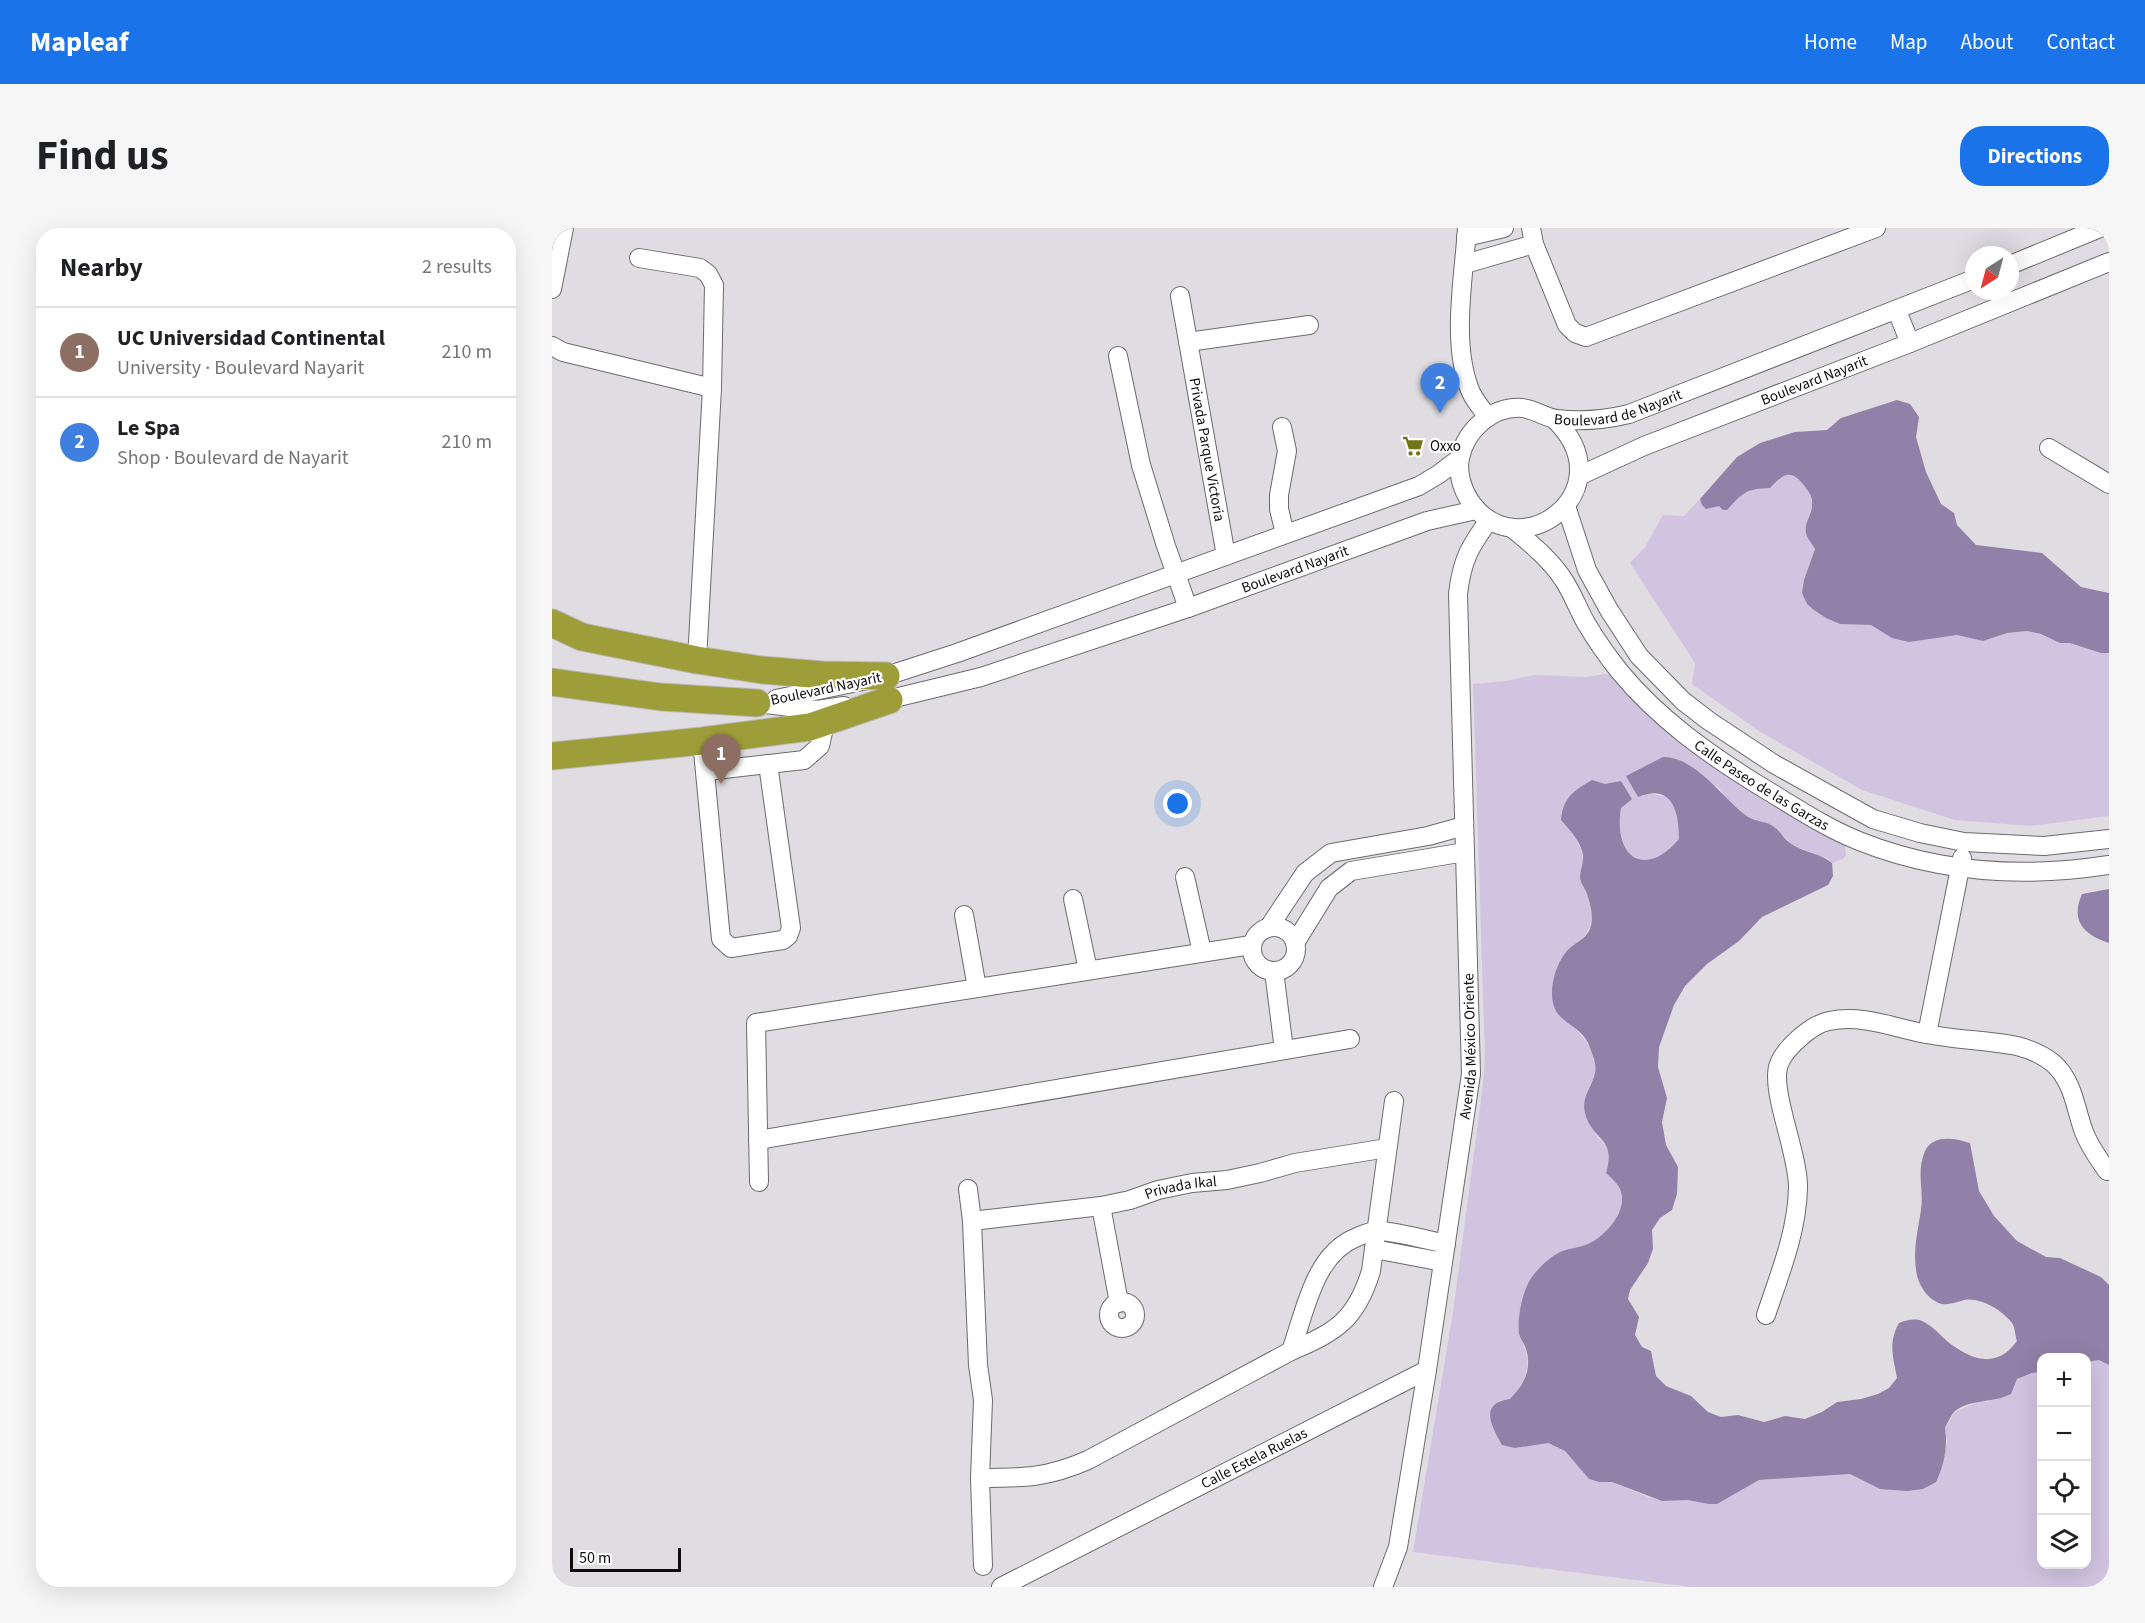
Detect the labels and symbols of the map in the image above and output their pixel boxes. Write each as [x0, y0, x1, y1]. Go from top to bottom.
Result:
north arrow [1965, 246, 2019, 300]
street label: Boulevard Nayarit [1758, 350, 1870, 410]
pin: 2 [1420, 364, 1460, 413]
street label: Privada Parque Victoria [1184, 376, 1230, 523]
street label: Boulevard de Nayarit [1553, 384, 1685, 431]
supermarket icon: Oxxo [1401, 434, 1425, 458]
place label: Oxxo [1430, 436, 1461, 457]
street label: Boulevard Nayarit [1238, 540, 1352, 598]
street label: Boulevard Nayarit [769, 667, 883, 711]
pin: 1 [702, 734, 740, 784]
street label: Calle Paseo de las Garzas [1690, 735, 1833, 836]
your location [1163, 789, 1192, 818]
street label: Avenida México Oriente [1454, 973, 1482, 1121]
street label: Privada Ikal [1141, 1170, 1218, 1205]
street label: Calle Estela Ruelas [1197, 1422, 1311, 1494]
scale bar [570, 1545, 681, 1572]

